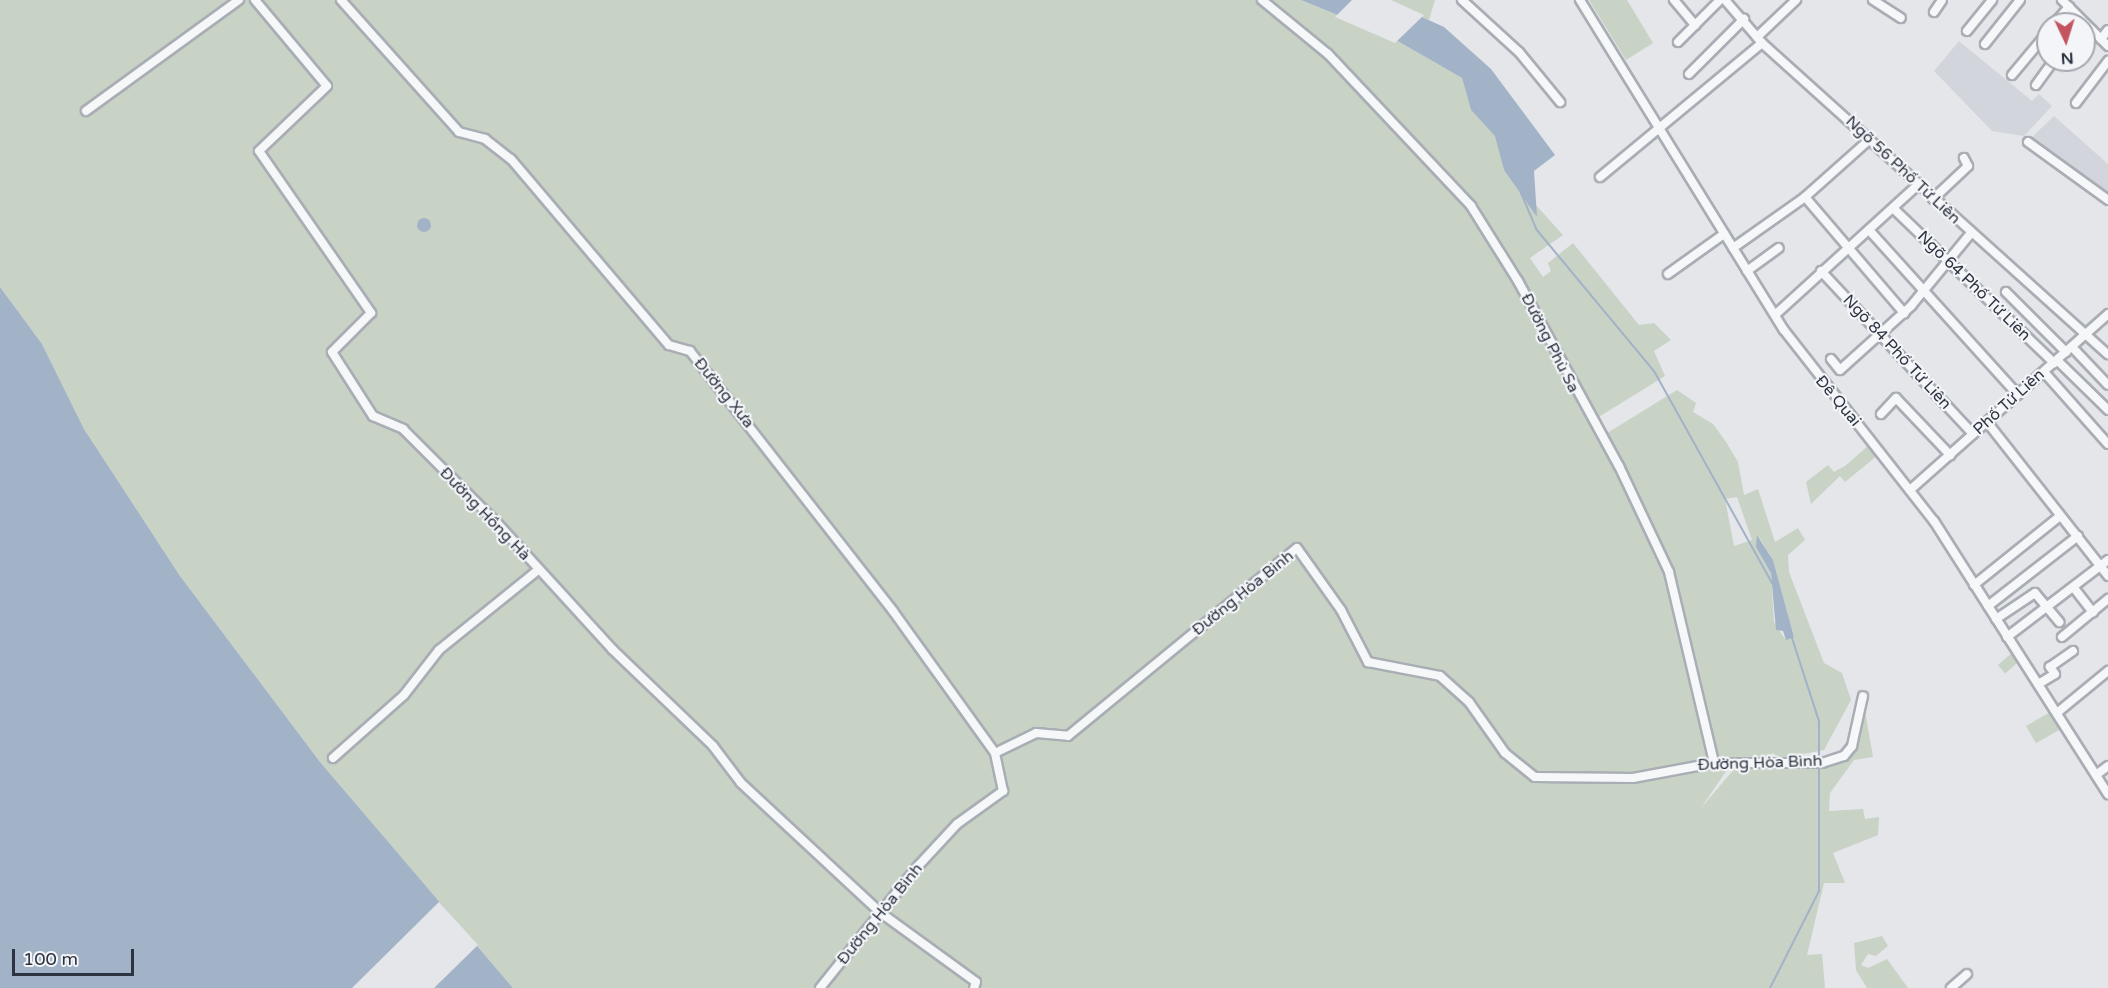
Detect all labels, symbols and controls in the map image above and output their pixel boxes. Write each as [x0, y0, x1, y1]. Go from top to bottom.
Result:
north arrow [2036, 12, 2096, 72]
text: N [2060, 48, 2074, 68]
street label: Ngõ 56 Phố Tứ Liên [1842, 112, 1964, 228]
street label: Ngõ 64 Phố Tứ Liên [1913, 227, 2035, 345]
street label: Đường Phù Sa [1517, 290, 1583, 396]
street label: Ngõ 84 Phố Tứ Liên [1839, 291, 1955, 413]
street label: Đường Xưa [690, 354, 758, 432]
street label: Phố Tứ Liên [1969, 365, 2049, 439]
street label: Đê Quai [1811, 372, 1865, 430]
street label: Đường Hồng Hà [436, 463, 534, 565]
street label: Đường Hòa Bình [1188, 546, 1298, 640]
street label: Đường Hòa Bình [1697, 751, 1823, 775]
street label: Đường Hòa Bình [833, 859, 927, 969]
scale bar [15, 937, 136, 975]
text: 100 m [23, 948, 78, 970]

